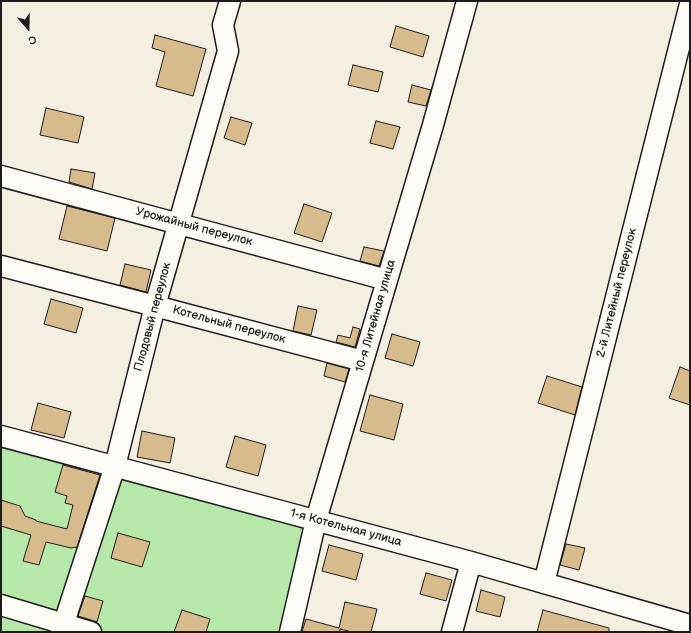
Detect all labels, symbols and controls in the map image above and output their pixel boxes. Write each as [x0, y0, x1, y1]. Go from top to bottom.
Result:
north arrow [8, 8, 48, 48]
text: С [26, 32, 38, 47]
street label: Урожайный переулок [134, 204, 254, 250]
street label: 2-й Литейный переулок [594, 227, 640, 359]
street label: 10-я Литейная улица [353, 258, 399, 374]
street label: Плодовый переулок [132, 261, 174, 373]
street label: Котельный переулок [171, 303, 287, 347]
street label: 1-я Котельная улица [289, 506, 403, 550]

